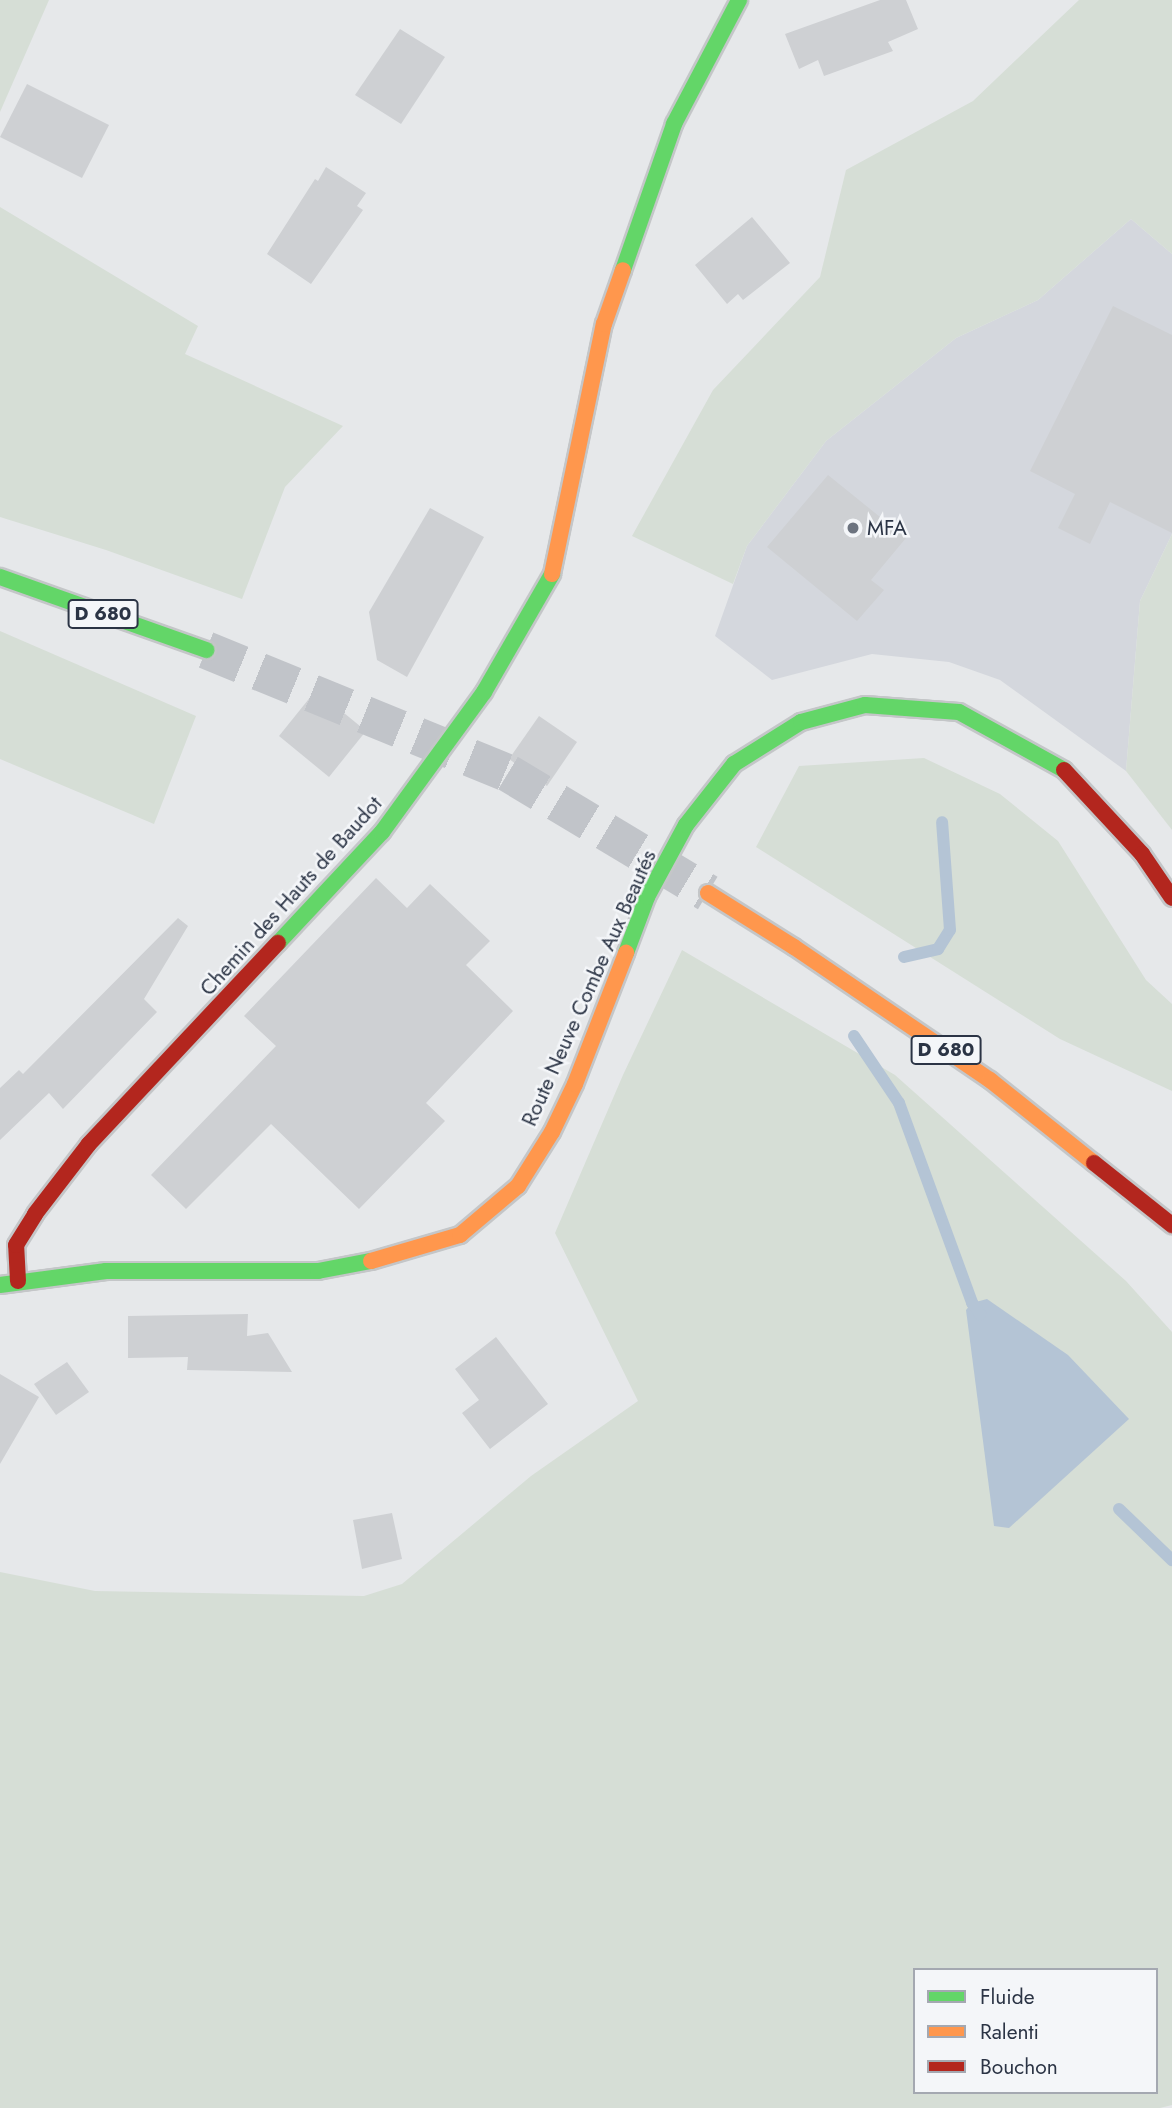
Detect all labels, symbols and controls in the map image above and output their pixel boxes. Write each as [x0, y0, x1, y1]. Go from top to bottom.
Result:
place label: MFA [867, 515, 907, 541]
marker: MFA [845, 520, 861, 536]
road number: D 680 [66, 598, 140, 629]
street label: Chemin des Hauts de Baudot [195, 791, 387, 1001]
street label: Route Neuve Combe Aux Beautés [517, 846, 661, 1130]
road number: D 680 [909, 1034, 983, 1066]
legend [913, 1968, 1158, 2094]
text: Fluide [980, 1982, 1035, 2012]
text: Ralenti [980, 2017, 1039, 2047]
text: Bouchon [980, 2052, 1058, 2082]

